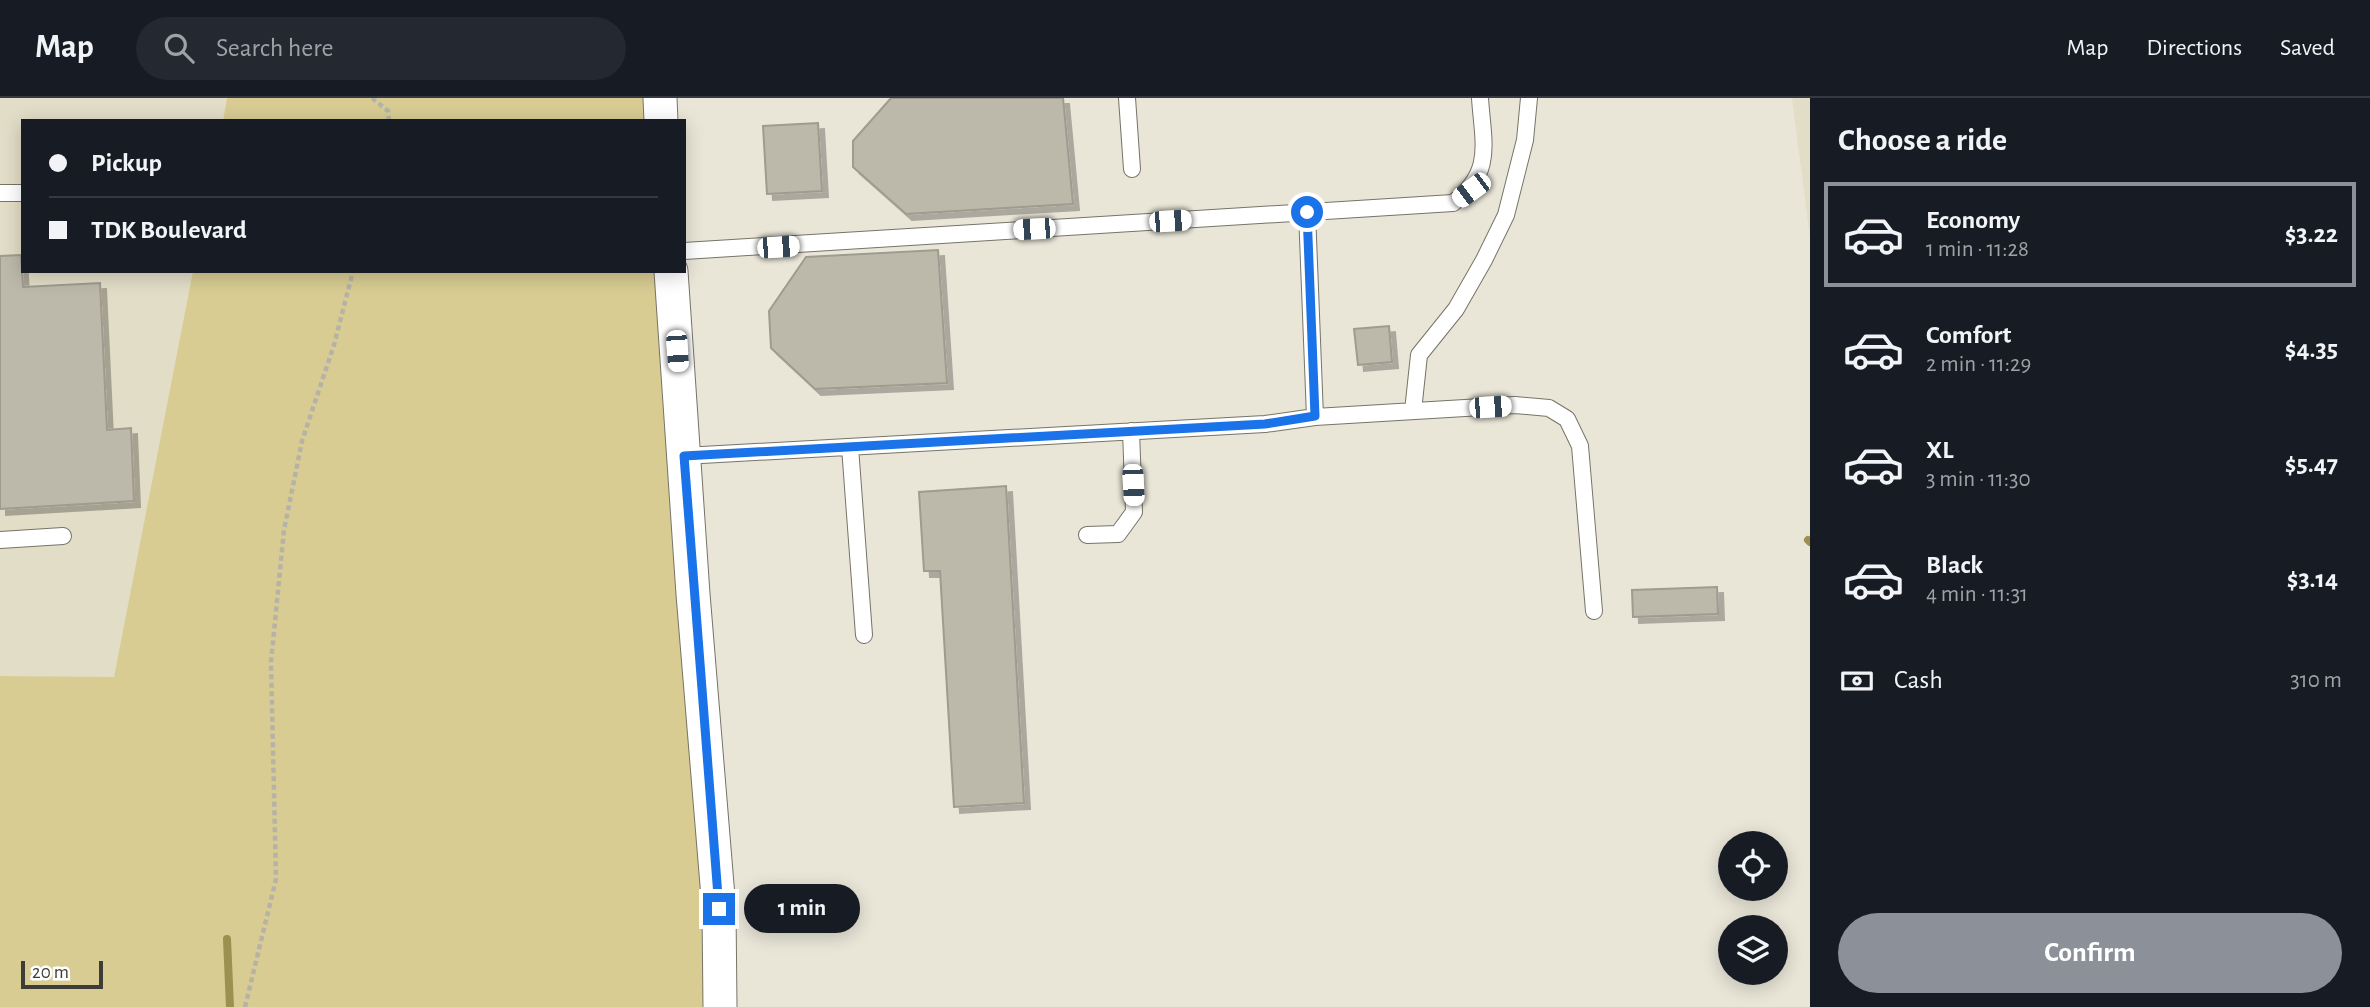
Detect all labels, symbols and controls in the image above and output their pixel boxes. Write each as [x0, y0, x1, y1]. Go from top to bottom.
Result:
search box [136, 17, 626, 80]
icon: search [160, 29, 198, 67]
text: Map [35, 31, 94, 64]
text: Search here [216, 35, 334, 61]
text: Map [2066, 36, 2108, 60]
text: Directions [2146, 36, 2242, 60]
text: Saved [2280, 36, 2335, 60]
text: Choose a ride [1838, 124, 2007, 156]
text: Pickup [91, 150, 162, 176]
car [1448, 169, 1495, 211]
route start [1291, 196, 1323, 228]
icon: car [1842, 203, 1905, 266]
text: Economy [1926, 207, 2020, 233]
car [1149, 209, 1192, 233]
text: TDK Boulevard [91, 217, 247, 243]
car [1013, 217, 1056, 241]
text: $3.22 [2285, 221, 2338, 247]
car [757, 235, 800, 259]
text: 1 min · 11:28 [1926, 238, 2029, 261]
icon: car [1842, 318, 1905, 381]
text: Comfort [1926, 322, 2011, 348]
car [666, 329, 689, 373]
text: $4.35 [2285, 336, 2338, 362]
text: 2 min · 11:29 [1926, 353, 2031, 376]
car [1469, 395, 1512, 419]
icon: car [1842, 433, 1905, 496]
text: XL [1926, 437, 1953, 463]
text: $5.47 [2285, 451, 2338, 477]
car [1122, 463, 1145, 507]
text: 3 min · 11:30 [1926, 468, 2031, 491]
icon: car [1842, 548, 1905, 611]
text: Black [1926, 552, 1983, 578]
text: $3.14 [2287, 566, 2338, 592]
text: 4 min · 11:31 [1926, 583, 2028, 606]
icon: cash [1838, 662, 1876, 700]
text: Cash [1894, 667, 1943, 693]
text: 310 m [2290, 669, 2342, 692]
map controls [1718, 831, 1788, 985]
button: locate [1718, 831, 1788, 901]
callout: 1 min [744, 884, 859, 934]
route end [703, 893, 735, 925]
text: 1 min [778, 897, 826, 920]
button: Confirm [1838, 913, 2342, 993]
button: layers [1718, 915, 1788, 985]
scale bar [21, 958, 103, 990]
text: 20 m [32, 963, 69, 982]

